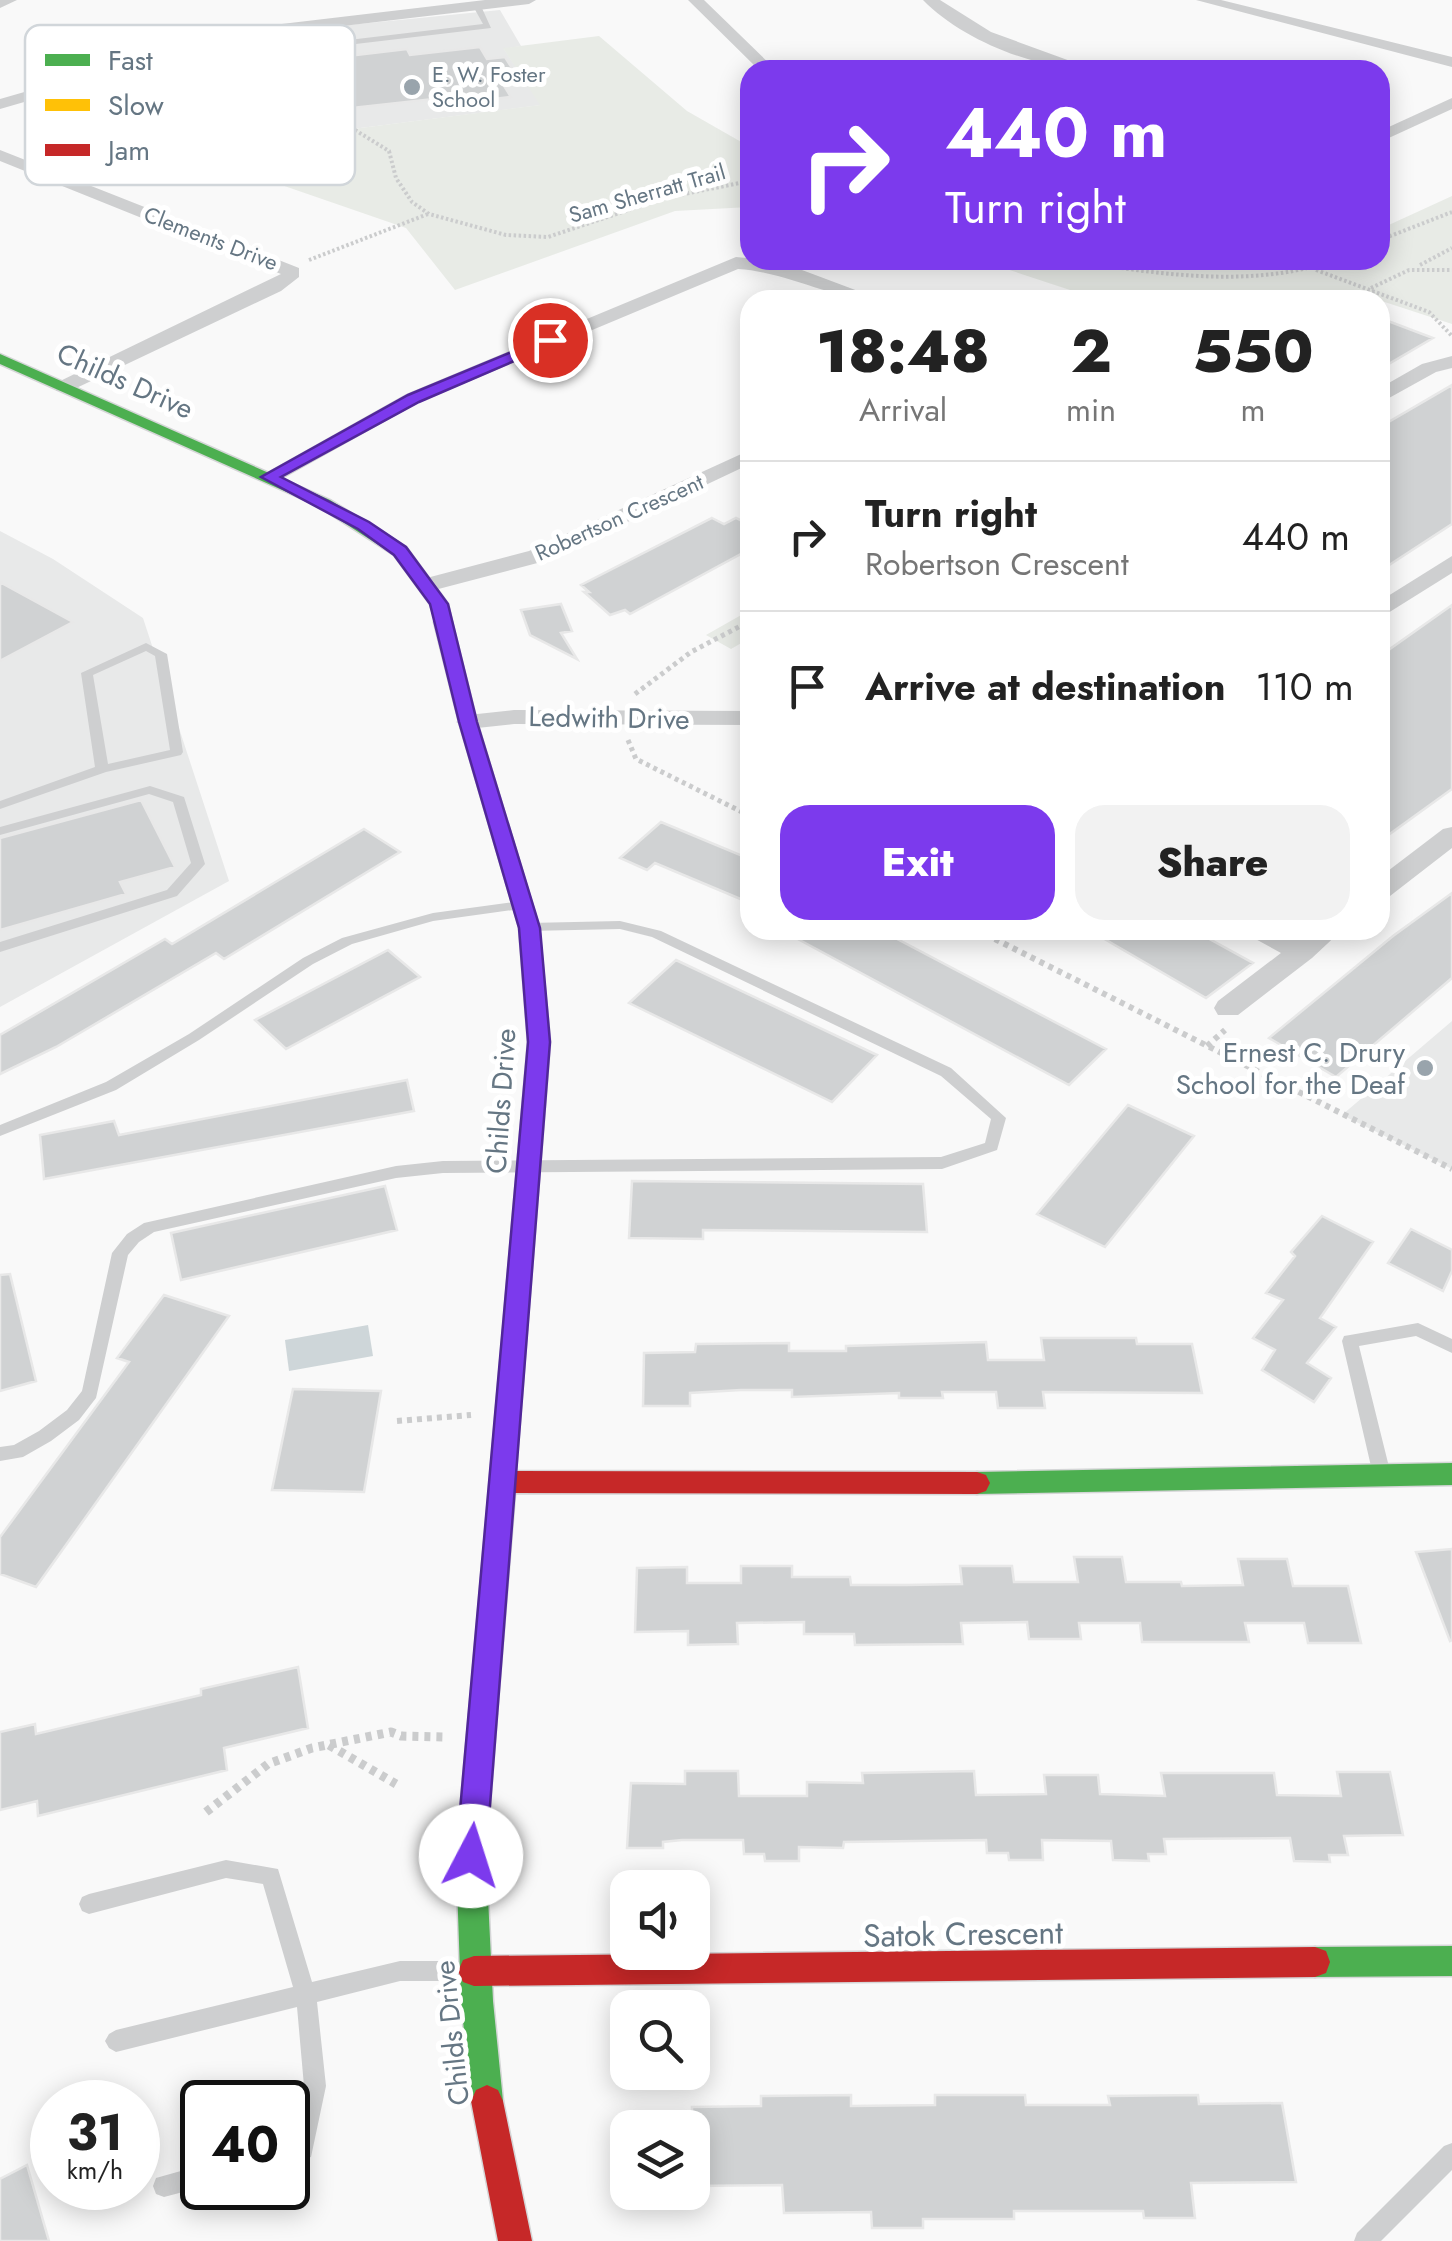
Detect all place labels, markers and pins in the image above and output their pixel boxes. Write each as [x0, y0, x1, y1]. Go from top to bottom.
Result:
place label: E. W. Foster School [432, 58, 546, 115]
marker: E. W. Foster School [401, 76, 423, 98]
pin [508, 298, 593, 383]
place label: Ernest C. Drury School for the Deaf [1176, 1032, 1406, 1105]
marker: Ernest C. Drury School for the Deaf [1414, 1057, 1436, 1079]

